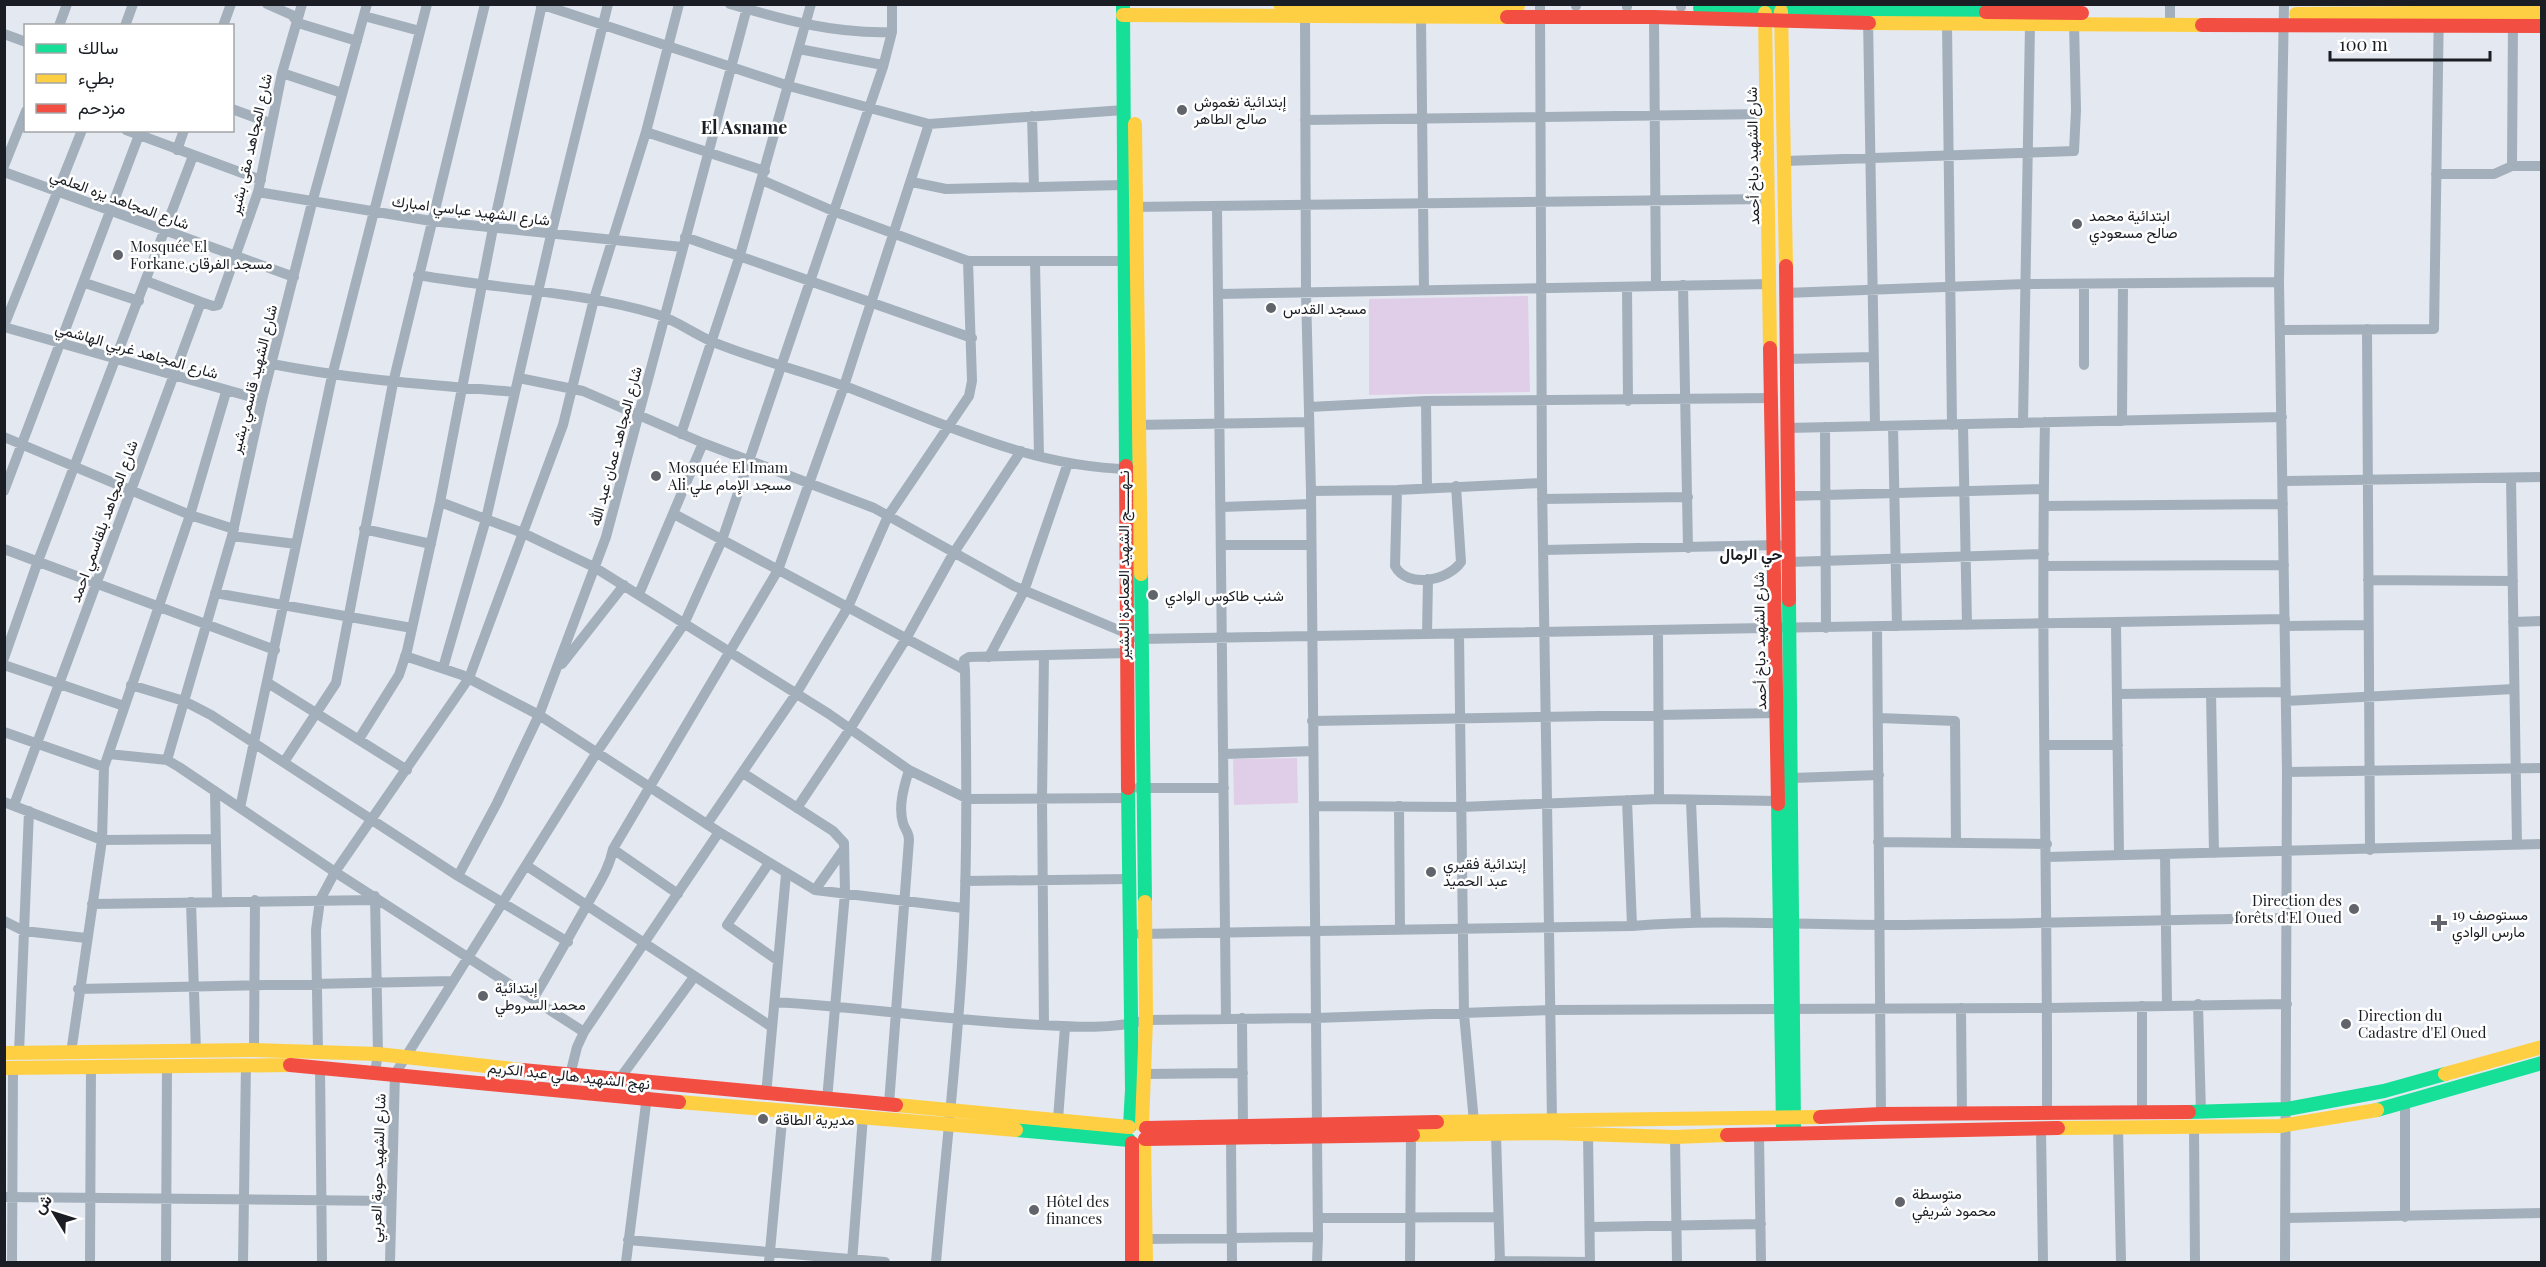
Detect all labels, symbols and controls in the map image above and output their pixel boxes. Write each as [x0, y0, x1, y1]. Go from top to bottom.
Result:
legend [24, 24, 234, 132]
scale bar [2330, 24, 2490, 62]
text: 100 m [2339, 32, 2388, 56]
text: سالك [78, 35, 118, 59]
text: بطيء [78, 65, 114, 93]
street label: شارع المجاهد مقى بشير [224, 71, 278, 218]
street label: شارع الشهيد دباخ أحمد [1741, 86, 1765, 225]
place label: إبتدائية نغموش صالح الطاهر [1193, 91, 1287, 130]
text: مزدحم [78, 95, 125, 120]
marker: إبتدائية نغموش صالح الطاهر [1175, 103, 1189, 117]
district label: El Asname [701, 115, 787, 139]
street label: شارع المجاهد يزه العلمي [46, 164, 193, 237]
street label: شارع الشهيد عباسي امبارك [390, 190, 551, 234]
place label: ابتدائية محمد صالح مسعودي [2089, 205, 2178, 246]
marker: ابتدائية محمد صالح مسعودي [2070, 217, 2084, 231]
place label: Mosquée El Forkane,مسجد الفرقان [130, 236, 272, 273]
marker: Mosquée El Forkane,مسجد الفرقان [111, 248, 125, 262]
place label: مسجد القدس [1283, 298, 1367, 319]
marker: مسجد القدس [1264, 301, 1278, 315]
street label: شارع الشهيد قاسمي بشير [225, 302, 285, 457]
street label: شارع المجاهد غربي الهاشمي [52, 317, 221, 387]
street label: شارع المجاهد عمان عبد الله [584, 364, 648, 529]
street label: شارع المجاهد بلقاسمي احمد [64, 437, 146, 606]
place label: Mosquée El Imam Ali,مسجد الإمام علي [667, 457, 792, 498]
marker: Mosquée El Imam Ali,مسجد الإمام علي [649, 469, 663, 483]
street label: نــهـــــج الشهيد العمامرة البشير [1113, 470, 1135, 661]
district label: حي الرمال [1720, 543, 1783, 568]
street label: شارع الشهيد دباخ أحمد [1748, 571, 1772, 710]
place label: شنب طاكوس الوادي [1165, 585, 1284, 609]
marker: شنب طاكوس الوادي [1146, 588, 1160, 602]
place label: إبتدائية فقيري عبد الحميد [1443, 853, 1526, 890]
marker: إبتدائية فقيري عبد الحميد [1424, 865, 1438, 879]
place label: Direction des forêts d'El Oued [2234, 890, 2342, 927]
marker: Direction des forêts d'El Oued [2347, 902, 2361, 916]
place label: مستوصف 19 مارس الوادي [2452, 904, 2528, 945]
marker: مستوصف 19 مارس الوادي [2430, 914, 2448, 932]
place label: إبتدائية محمد السروطي [495, 977, 586, 1018]
marker: إبتدائية محمد السروطي [476, 989, 490, 1003]
place label: Direction du Cadastre d'El Oued [2358, 1005, 2487, 1042]
marker: Direction du Cadastre d'El Oued [2339, 1017, 2353, 1031]
street label: نهج الشهيد هالي عبد الكريم [486, 1057, 651, 1097]
street label: شارع الشهيد حوبة العربي [364, 1093, 394, 1243]
place label: مديرية الطاقة [775, 1109, 855, 1129]
marker: مديرية الطاقة [756, 1112, 770, 1126]
north arrow [24, 1183, 84, 1243]
place label: متوسطة محمود شريفي [1912, 1183, 1996, 1224]
text: ش [28, 1189, 56, 1218]
place label: Hôtel des finances [1046, 1191, 1109, 1228]
marker: متوسطة محمود شريفي [1893, 1195, 1907, 1209]
marker: Hôtel des finances [1027, 1203, 1041, 1217]

